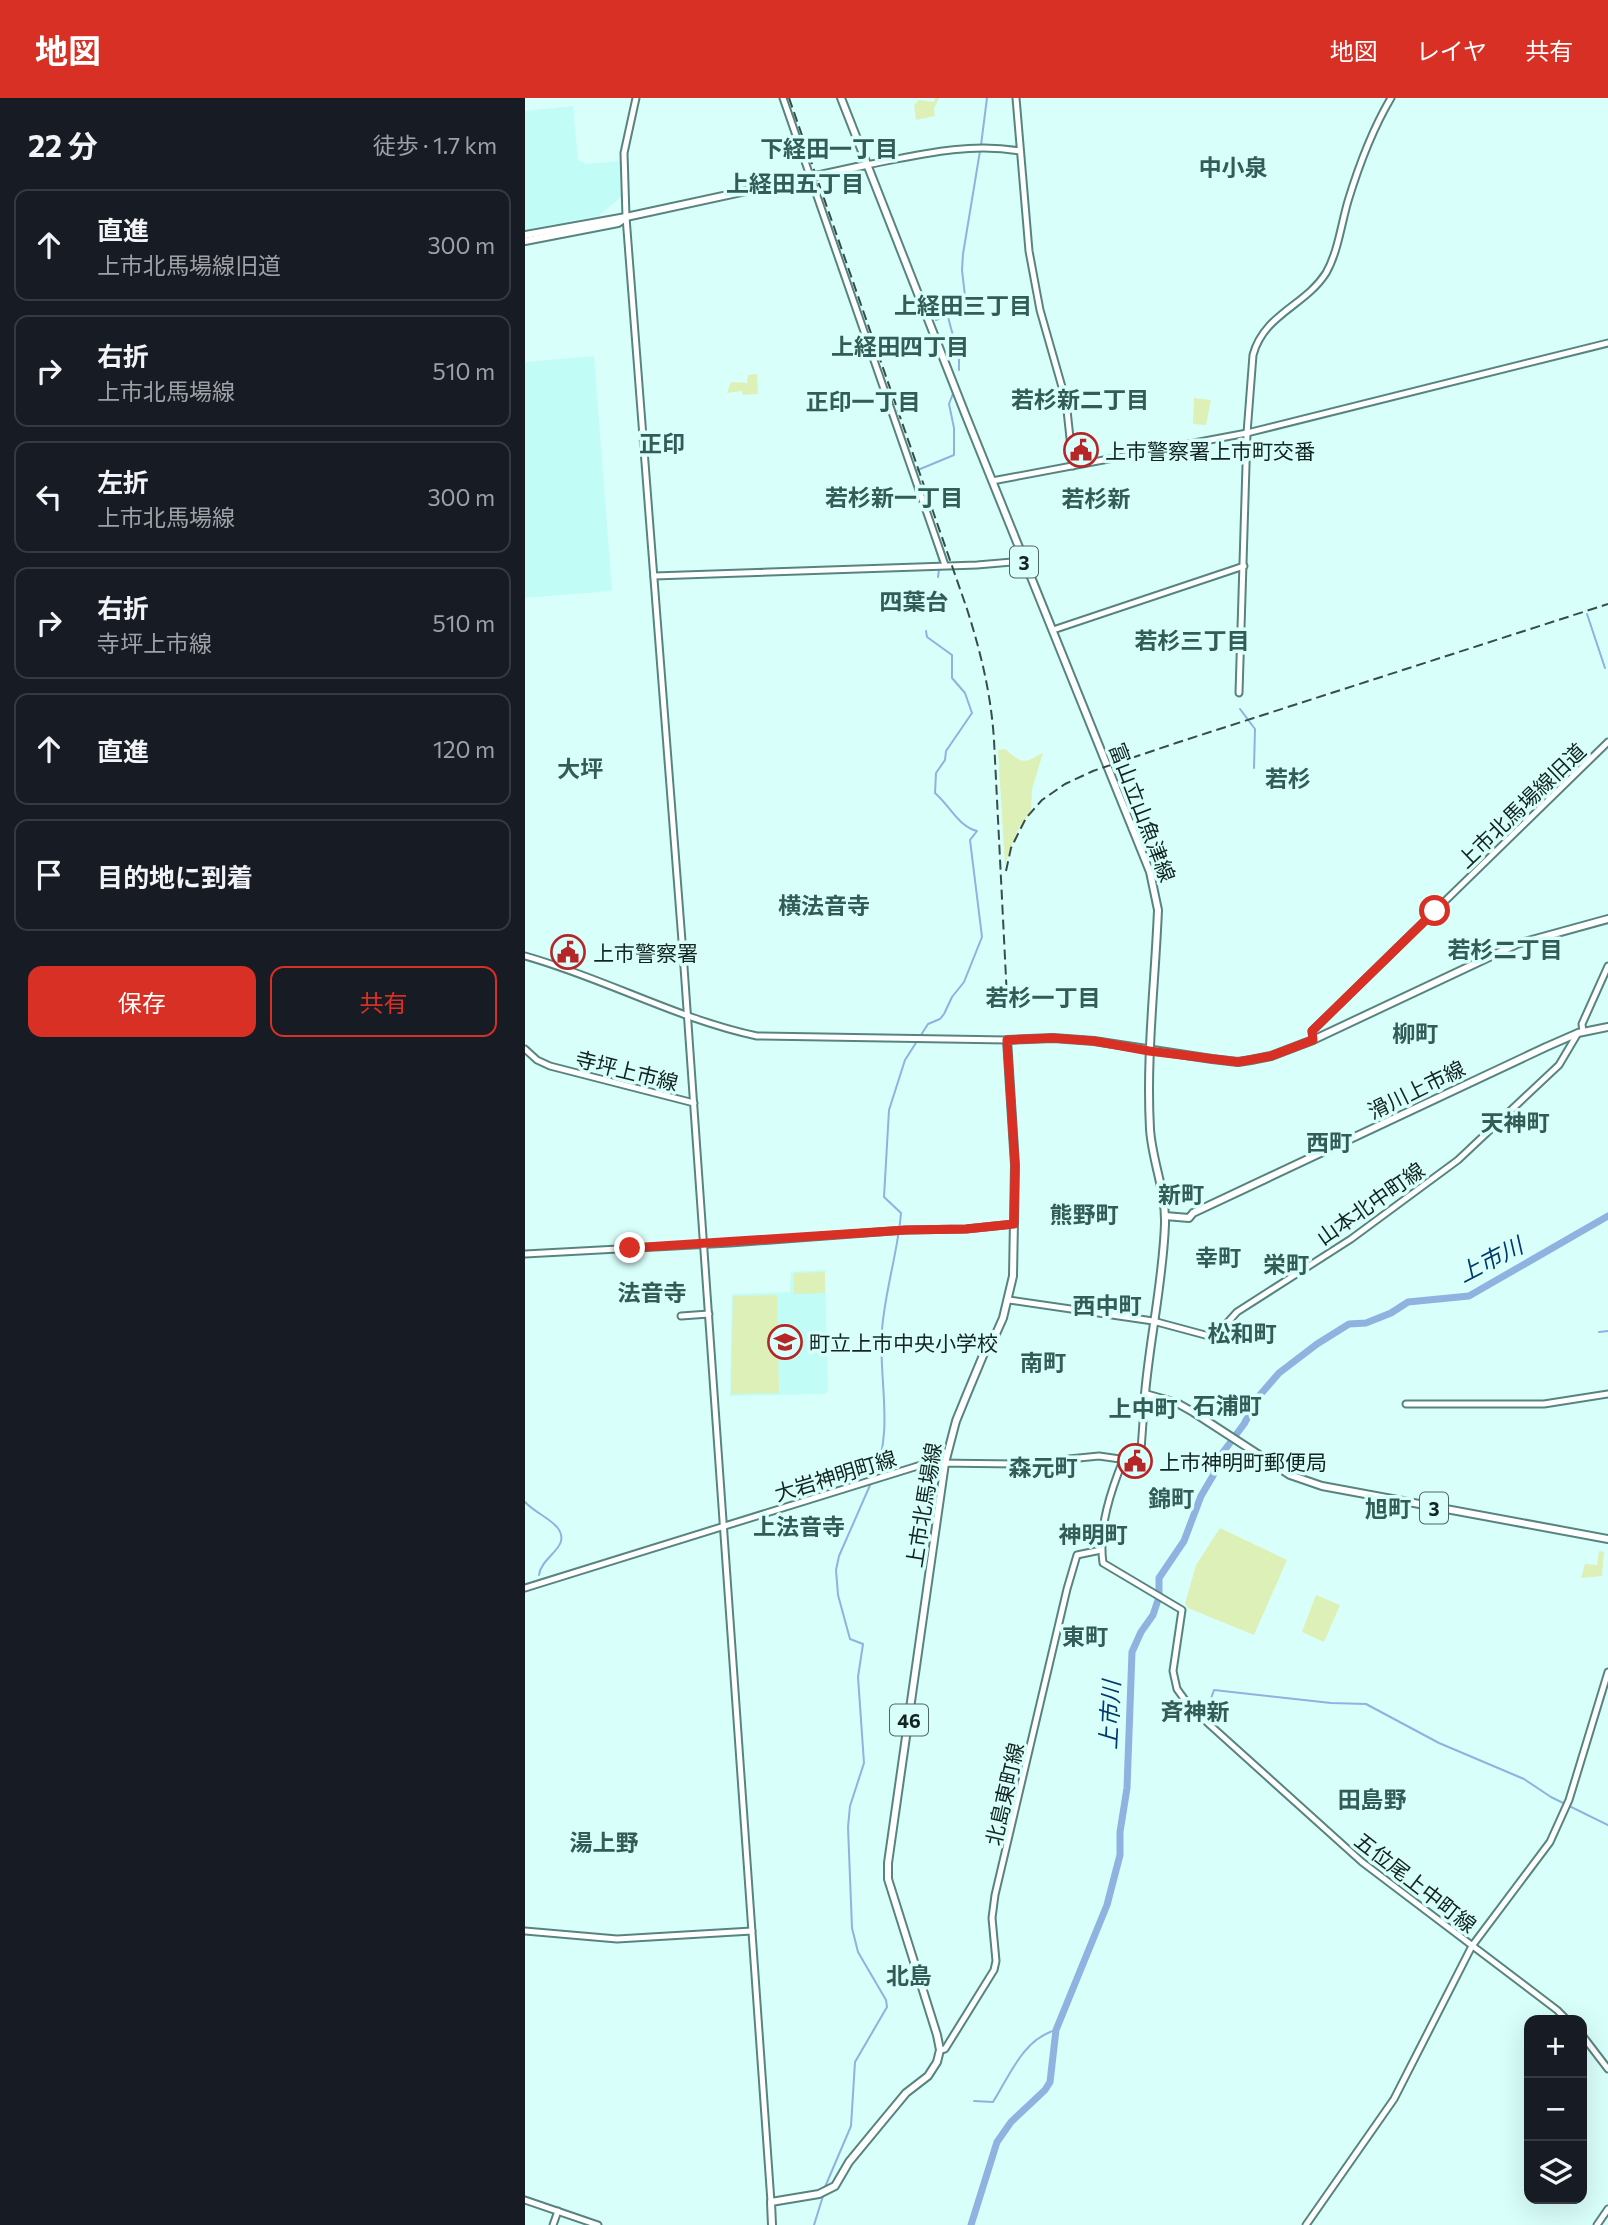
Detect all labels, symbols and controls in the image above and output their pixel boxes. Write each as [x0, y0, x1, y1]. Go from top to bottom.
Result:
text: 地図 [35, 29, 101, 70]
text: 地図 [1330, 36, 1378, 65]
text: レイヤ [1416, 36, 1487, 65]
text: 共有 [1525, 36, 1573, 65]
text: 22 分 [28, 126, 98, 163]
text: 徒歩 · 1.7 km [373, 131, 497, 159]
district label: 下経田一丁目 [760, 134, 898, 162]
district label: 中小泉 [1199, 153, 1268, 181]
district label: 上経田五丁目 [726, 169, 864, 197]
text: 直進 [97, 214, 149, 245]
icon: ahead [30, 226, 68, 264]
text: 300 m [427, 231, 495, 259]
text: 上市北馬場線旧道 [97, 251, 281, 279]
district label: 上経田三丁目 [894, 291, 1032, 319]
district label: 上経田四丁目 [831, 332, 969, 360]
text: 右折 [97, 340, 149, 371]
icon: right [30, 352, 68, 390]
text: 510 m [432, 357, 495, 385]
text: 上市北馬場線 [97, 377, 235, 405]
district label: 若杉新二丁目 [1011, 385, 1149, 413]
district label: 正印一丁目 [806, 387, 921, 415]
district label: 正印 [639, 429, 685, 457]
public building icon: 上市警察署上市町交番 [1062, 431, 1100, 469]
place label: 上市警察署上市町交番 [1105, 438, 1315, 463]
text: 左折 [97, 466, 149, 497]
icon: left [30, 478, 68, 516]
text: 300 m [427, 483, 495, 511]
district label: 若杉新一丁目 [825, 483, 963, 511]
district label: 若杉新 [1062, 484, 1131, 512]
text: 上市北馬場線 [97, 503, 235, 531]
road number: 3 [1010, 547, 1038, 578]
district label: 四葉台 [880, 587, 949, 615]
text: 右折 [97, 592, 149, 623]
icon: right [30, 604, 68, 642]
text: 510 m [432, 609, 495, 637]
district label: 若杉三丁目 [1135, 626, 1250, 654]
text: 寺坪上市線 [97, 629, 212, 657]
icon: ahead [30, 730, 68, 768]
text: 直進 [97, 735, 149, 766]
text: 120 m [433, 735, 495, 763]
street label: 上市北馬場線旧道 [1452, 738, 1590, 872]
street label: 富山立山魚津線 [1105, 739, 1181, 885]
district label: 大坪 [557, 754, 603, 782]
district label: 若杉 [1265, 764, 1311, 792]
icon: arrive [30, 856, 68, 894]
text: 目的地に到着 [97, 861, 253, 892]
district label: 横法音寺 [778, 891, 870, 919]
route start [1419, 895, 1450, 926]
public building icon: 上市警察署 [549, 933, 587, 971]
district label: 若杉二丁目 [1448, 935, 1563, 963]
place label: 上市警察署 [593, 940, 698, 965]
button: 保存 [28, 966, 256, 1037]
button: 共有 [270, 966, 497, 1037]
district label: 若杉一丁目 [986, 983, 1101, 1011]
district label: 柳町 [1392, 1019, 1438, 1047]
street label: 寺坪上市線 [573, 1045, 681, 1095]
street label: 滑川上市線 [1363, 1055, 1469, 1123]
district label: 天神町 [1481, 1108, 1550, 1136]
district label: 西町 [1306, 1128, 1352, 1156]
street label: 山本北中町線 [1311, 1157, 1429, 1249]
district label: 新町 [1158, 1180, 1204, 1208]
district label: 熊野町 [1050, 1200, 1119, 1228]
water label: 上市川 [1453, 1230, 1530, 1287]
route end [614, 1232, 645, 1263]
district label: 幸町 [1195, 1243, 1241, 1271]
district label: 栄町 [1263, 1250, 1309, 1278]
district label: 法音寺 [618, 1278, 687, 1306]
district label: 西中町 [1073, 1291, 1142, 1319]
district label: 松和町 [1208, 1319, 1277, 1347]
school or university icon: 町立上市中央小学校 [766, 1323, 804, 1361]
place label: 町立上市中央小学校 [809, 1330, 998, 1355]
district label: 南町 [1020, 1348, 1066, 1376]
district label: 石浦町 [1193, 1391, 1262, 1419]
district label: 上中町 [1109, 1394, 1178, 1422]
street label: 上市北馬場線 [901, 1441, 945, 1569]
public building icon: 上市神明町郵便局 [1116, 1442, 1154, 1480]
street label: 大岩神明町線 [771, 1445, 899, 1505]
place label: 上市神明町郵便局 [1159, 1449, 1327, 1474]
district label: 森元町 [1009, 1453, 1078, 1481]
district label: 錦町 [1148, 1484, 1194, 1512]
road number: 3 [1420, 1492, 1448, 1524]
district label: 旭町 [1365, 1494, 1411, 1522]
district label: 上法音寺 [753, 1512, 845, 1540]
district label: 神明町 [1059, 1520, 1128, 1548]
district label: 東町 [1062, 1622, 1108, 1650]
water label: 上市川 [1093, 1677, 1125, 1750]
district label: 斉神新 [1161, 1697, 1230, 1725]
road number: 46 [890, 1704, 928, 1736]
street label: 北島東町線 [980, 1740, 1028, 1848]
district label: 田島野 [1338, 1785, 1407, 1813]
street label: 五位尾上中町線 [1350, 1827, 1482, 1937]
district label: 湯上野 [570, 1828, 639, 1856]
district label: 北島 [886, 1961, 932, 1989]
map controls [1524, 2015, 1587, 2204]
button: + [1524, 2015, 1587, 2078]
button: − [1524, 2078, 1587, 2141]
button: layers [1524, 2141, 1587, 2204]

